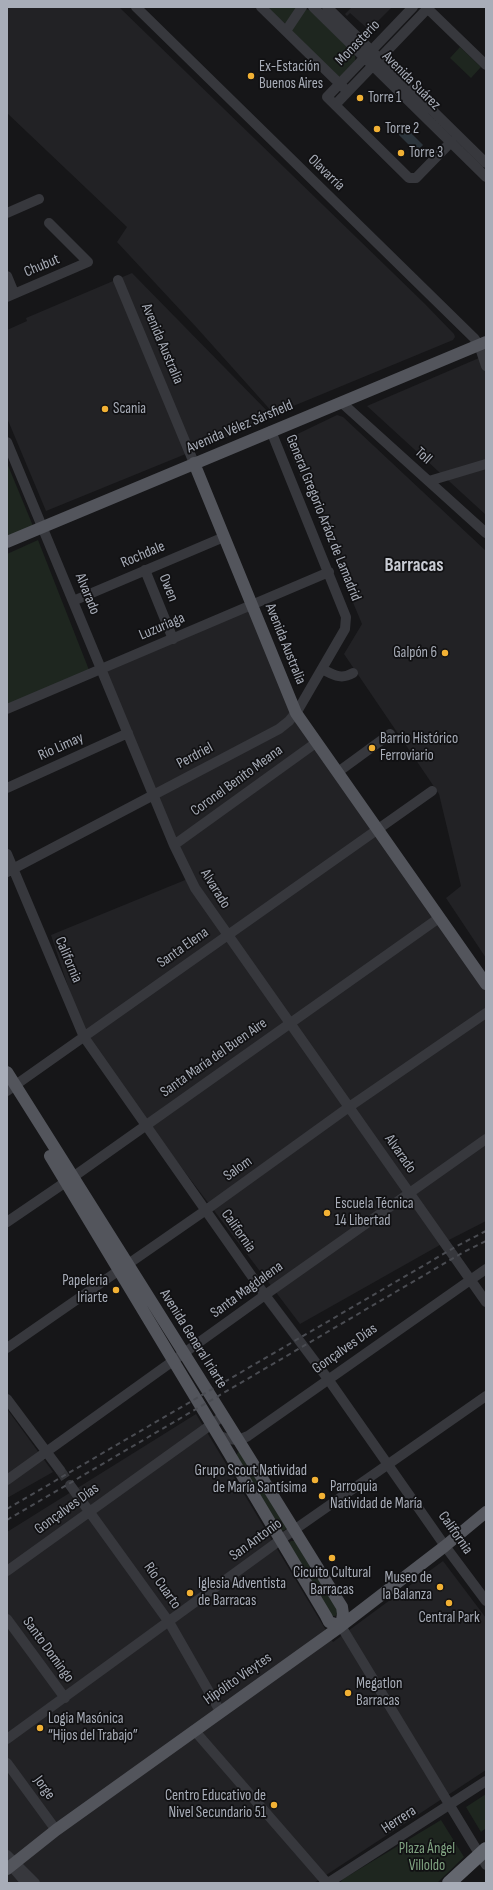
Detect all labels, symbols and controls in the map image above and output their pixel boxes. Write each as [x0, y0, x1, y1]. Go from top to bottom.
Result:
street label: Monasterio [332, 16, 384, 70]
street label: Avenida Suárez [378, 48, 444, 114]
place label: Ex-Estación Buenos Aires [259, 58, 323, 93]
marker: Ex-Estación Buenos Aires [246, 71, 256, 81]
place label: Torre 1 [368, 89, 401, 107]
marker: Torre 1 [355, 93, 365, 103]
place label: Torre 2 [385, 120, 419, 138]
marker: Torre 2 [372, 124, 382, 134]
place label: Torre 3 [409, 144, 443, 162]
marker: Torre 3 [396, 148, 406, 158]
street label: Olavarría [304, 151, 348, 195]
street label: Chubut [21, 250, 63, 282]
street label: Avenida Australia [137, 301, 187, 387]
street label: Avenida Vélez Sársfield [184, 396, 296, 458]
place label: Scania [113, 400, 146, 418]
marker: Scania [100, 404, 110, 414]
street label: General Gregorio Aráoz de Lamadrid [281, 432, 365, 604]
street label: Toll [411, 444, 435, 468]
street label: Rochdale [118, 538, 168, 572]
district label: Barracas [384, 555, 444, 577]
street label: Alvarado [71, 571, 103, 617]
street label: Owen [154, 572, 182, 604]
street label: Avenida Australia [261, 601, 309, 687]
street label: Luzuriaga [136, 609, 188, 645]
place label: Galpón 6 [393, 644, 437, 662]
marker: Galpón 6 [440, 648, 450, 658]
street label: Río Limay [36, 729, 86, 765]
place label: Barrio Histórico Ferroviario [380, 730, 458, 765]
street label: Perdriel [174, 739, 216, 773]
street label: Coronel Benito Meana [188, 742, 286, 820]
marker: Barrio Histórico Ferroviario [367, 743, 377, 753]
street label: Alvarado [196, 866, 234, 912]
street label: Santa Elena [154, 924, 212, 972]
street label: California [50, 934, 86, 986]
street label: Santa María del Buen Aire [157, 1015, 271, 1101]
street label: Alvarado [380, 1131, 420, 1177]
street label: Salom [220, 1153, 256, 1185]
place label: Escuela Técnica 14 Libertad [335, 1195, 414, 1230]
street label: California [217, 1206, 259, 1256]
marker: Escuela Técnica 14 Libertad [322, 1208, 332, 1218]
street label: Santa Magdalena [207, 1258, 287, 1322]
place label: Papeleria Iriarte [62, 1272, 108, 1307]
marker: Papeleria Iriarte [111, 1285, 121, 1295]
street label: Avenida General Iriarte [155, 1286, 231, 1392]
street label: Gonçalves Días [309, 1320, 381, 1378]
place label: Grupo Scout Natividad de María Santísima [195, 1462, 307, 1497]
marker: Grupo Scout Natividad de María Santísima [310, 1475, 320, 1485]
place label: Parroquia Natividad de María [330, 1478, 422, 1513]
street label: Gonçalves Días [31, 1480, 103, 1538]
marker: Parroquia Natividad de María [317, 1491, 327, 1501]
street label: California [434, 1508, 476, 1558]
street label: San Antonio [226, 1515, 286, 1565]
marker: Cicuito Cultural Barracas [327, 1553, 337, 1563]
street label: Río Cuarto [139, 1559, 185, 1613]
place label: Cicuito Cultural Barracas [293, 1564, 371, 1599]
place label: Museo de la Balanza [382, 1569, 432, 1604]
place label: Iglesia Adventista de Barracas [198, 1575, 286, 1610]
marker: Museo de la Balanza [435, 1582, 445, 1592]
marker: Iglesia Adventista de Barracas [185, 1588, 195, 1598]
marker: Central Park [444, 1598, 454, 1608]
place label: Central Park [418, 1609, 480, 1627]
street label: Santo Domingo [18, 1614, 78, 1686]
street label: Hipólito Vieytes [200, 1649, 276, 1709]
place label: Megatlon Barracas [356, 1675, 403, 1710]
marker: Megatlon Barracas [343, 1688, 353, 1698]
place label: Logia Masónica “Hijos del Trabajo” [48, 1710, 138, 1745]
marker: Logia Masónica “Hijos del Trabajo” [35, 1723, 45, 1733]
street label: Jorge [29, 1773, 59, 1803]
place label: Centro Educativo de Nivel Secundario 51 [165, 1787, 266, 1822]
marker: Centro Educativo de Nivel Secundario 51 [269, 1800, 279, 1810]
street label: Herrera [378, 1802, 420, 1838]
park label: Plaza Ángel Villoldo [399, 1840, 455, 1875]

